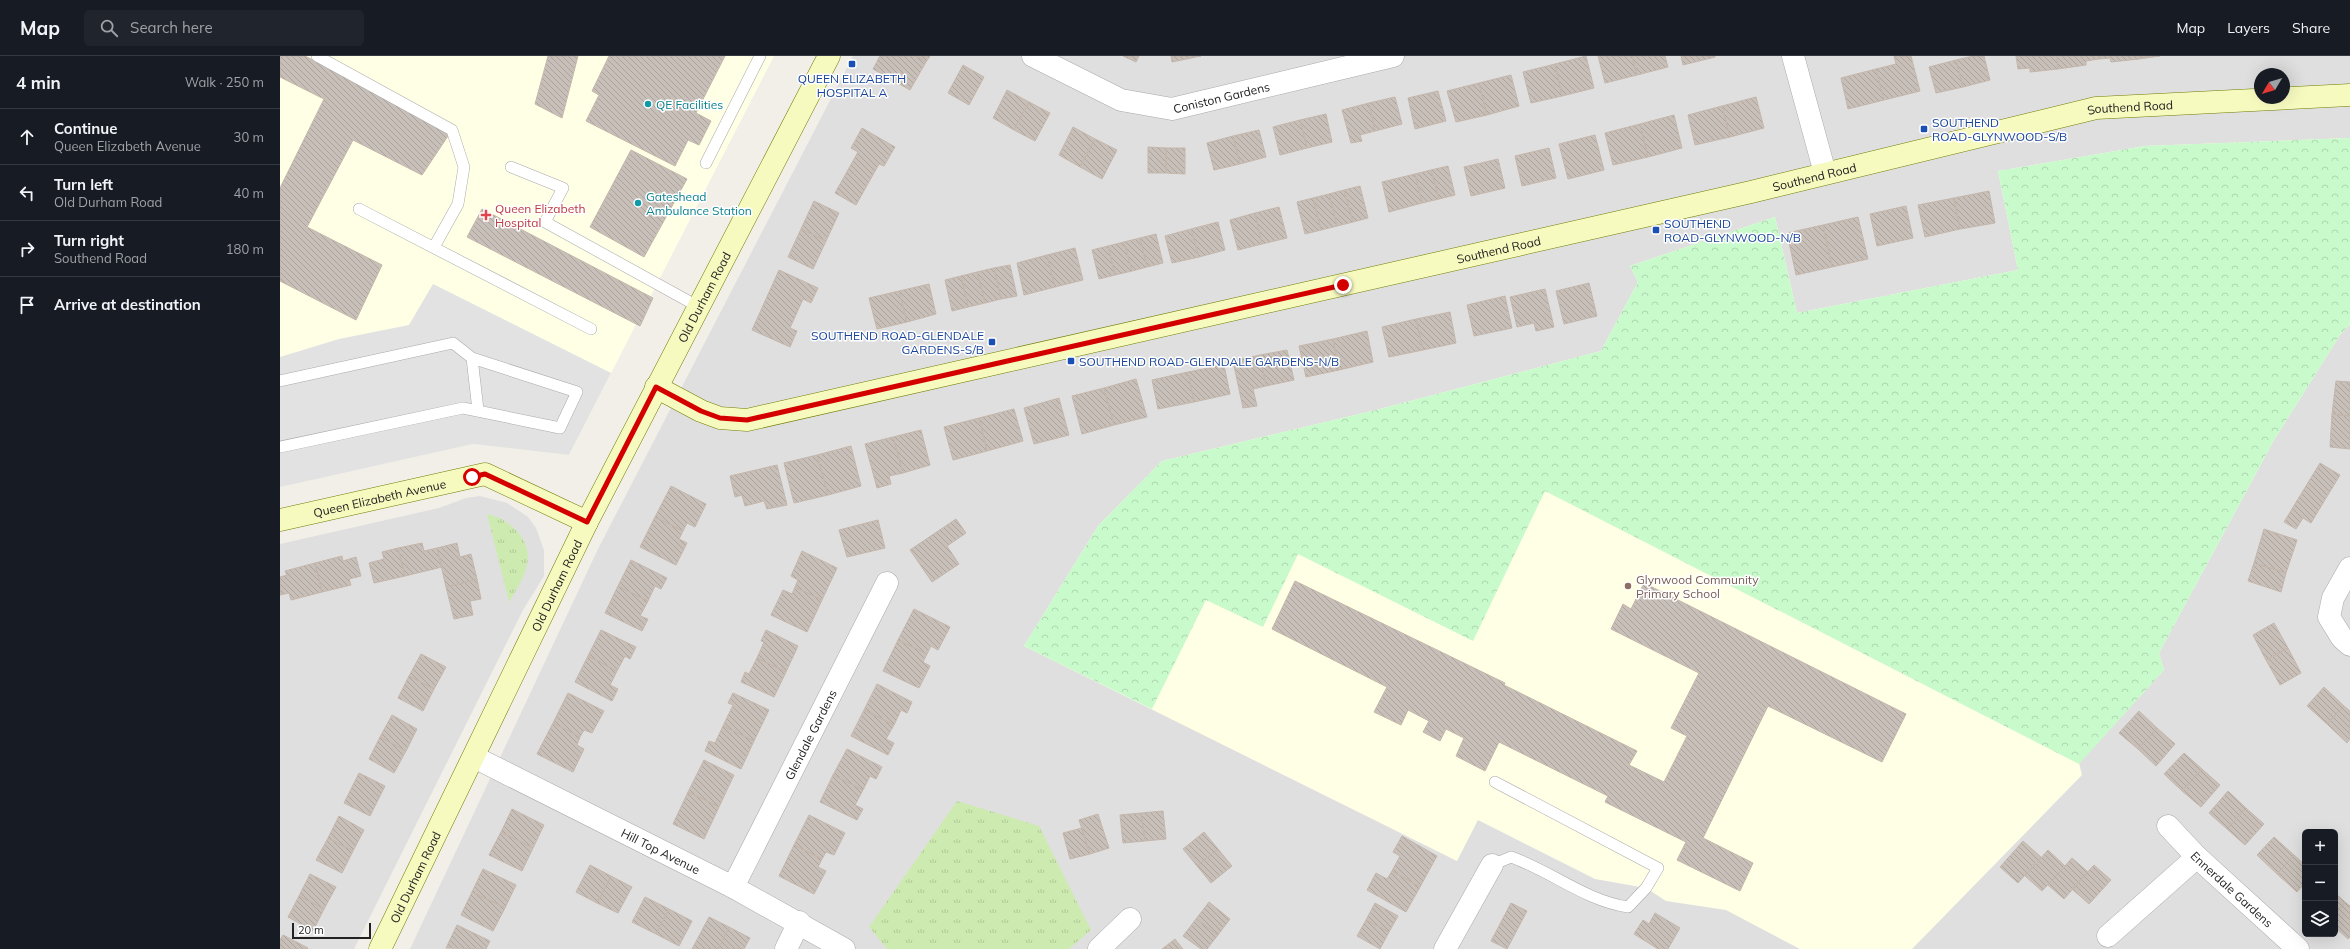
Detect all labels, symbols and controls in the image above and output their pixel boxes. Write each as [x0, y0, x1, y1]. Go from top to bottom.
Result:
search box [84, 10, 364, 46]
text: Map [20, 16, 60, 40]
icon: search [98, 17, 120, 39]
text: Search here [130, 18, 213, 37]
text: Map [2176, 19, 2205, 37]
text: Layers [2227, 19, 2270, 37]
text: Share [2292, 19, 2330, 37]
marker: QUEEN ELIZABETH HOSPITAL A [847, 59, 857, 69]
north arrow [2254, 68, 2290, 104]
place label: QUEEN ELIZABETH HOSPITAL A [798, 71, 906, 100]
text: 4 min [16, 72, 61, 93]
text: Walk · 250 m [185, 74, 264, 90]
street label: Coniston Gardens [1172, 78, 1271, 116]
place label: QE Facilities [656, 97, 723, 112]
street label: Southend Road [2086, 97, 2173, 117]
marker: QE Facilities [643, 99, 653, 109]
place label: SOUTHEND ROAD-GLYNWOOD-S/B [1932, 115, 2067, 144]
text: Continue [54, 119, 117, 138]
marker: SOUTHEND ROAD-GLYNWOOD-S/B [1919, 124, 1929, 134]
icon: ahead [16, 126, 38, 148]
text: 30 m [234, 129, 264, 145]
text: Queen Elizabeth Avenue [54, 138, 201, 154]
street label: Southend Road [1771, 159, 1858, 194]
text: Turn left [54, 175, 113, 194]
icon: left [16, 182, 38, 204]
text: 40 m [234, 185, 264, 201]
place label: Gateshead Ambulance Station [646, 189, 752, 218]
text: Old Durham Road [54, 194, 162, 210]
marker: Gateshead Ambulance Station [633, 198, 643, 208]
place label: Queen Elizabeth Hospital [495, 201, 586, 230]
marker: Queen Elizabeth Hospital [480, 209, 492, 221]
place label: SOUTHEND ROAD-GLYNWOOD-N/B [1664, 216, 1801, 245]
marker: SOUTHEND ROAD-GLYNWOOD-N/B [1651, 225, 1661, 235]
text: Turn right [54, 231, 124, 250]
street label: Southend Road [1455, 233, 1542, 266]
icon: right [16, 238, 38, 260]
text: 180 m [226, 241, 264, 257]
street label: Old Durham Road [674, 249, 734, 345]
text: Southend Road [54, 250, 147, 266]
route end [1334, 276, 1352, 294]
icon: arrive [16, 294, 38, 316]
text: Arrive at destination [54, 295, 201, 314]
place label: SOUTHEND ROAD-GLENDALE GARDENS-S/B [811, 328, 984, 357]
marker: SOUTHEND ROAD-GLENDALE GARDENS-S/B [987, 337, 997, 347]
place label: SOUTHEND ROAD-GLENDALE GARDENS-N/B [1079, 354, 1339, 369]
marker: SOUTHEND ROAD-GLENDALE GARDENS-N/B [1066, 356, 1076, 366]
route start [463, 468, 481, 486]
street label: Queen Elizabeth Avenue [312, 476, 447, 520]
street label: Old Durham Road [528, 537, 585, 634]
place label: Glynwood Community Primary School [1636, 572, 1759, 601]
marker: Glynwood Community Primary School [1623, 581, 1633, 591]
street label: Glendale Gardens [781, 687, 839, 782]
street label: Hill Top Avenue [619, 825, 703, 877]
street label: Old Durham Road [386, 829, 443, 925]
map controls [2302, 829, 2338, 937]
button: + [2302, 829, 2338, 865]
street label: Ennerdale Gardens [2188, 848, 2276, 930]
button: − [2302, 865, 2338, 901]
button: layers [2302, 901, 2338, 937]
scale bar [292, 921, 371, 940]
text: 20 m [298, 923, 324, 937]

